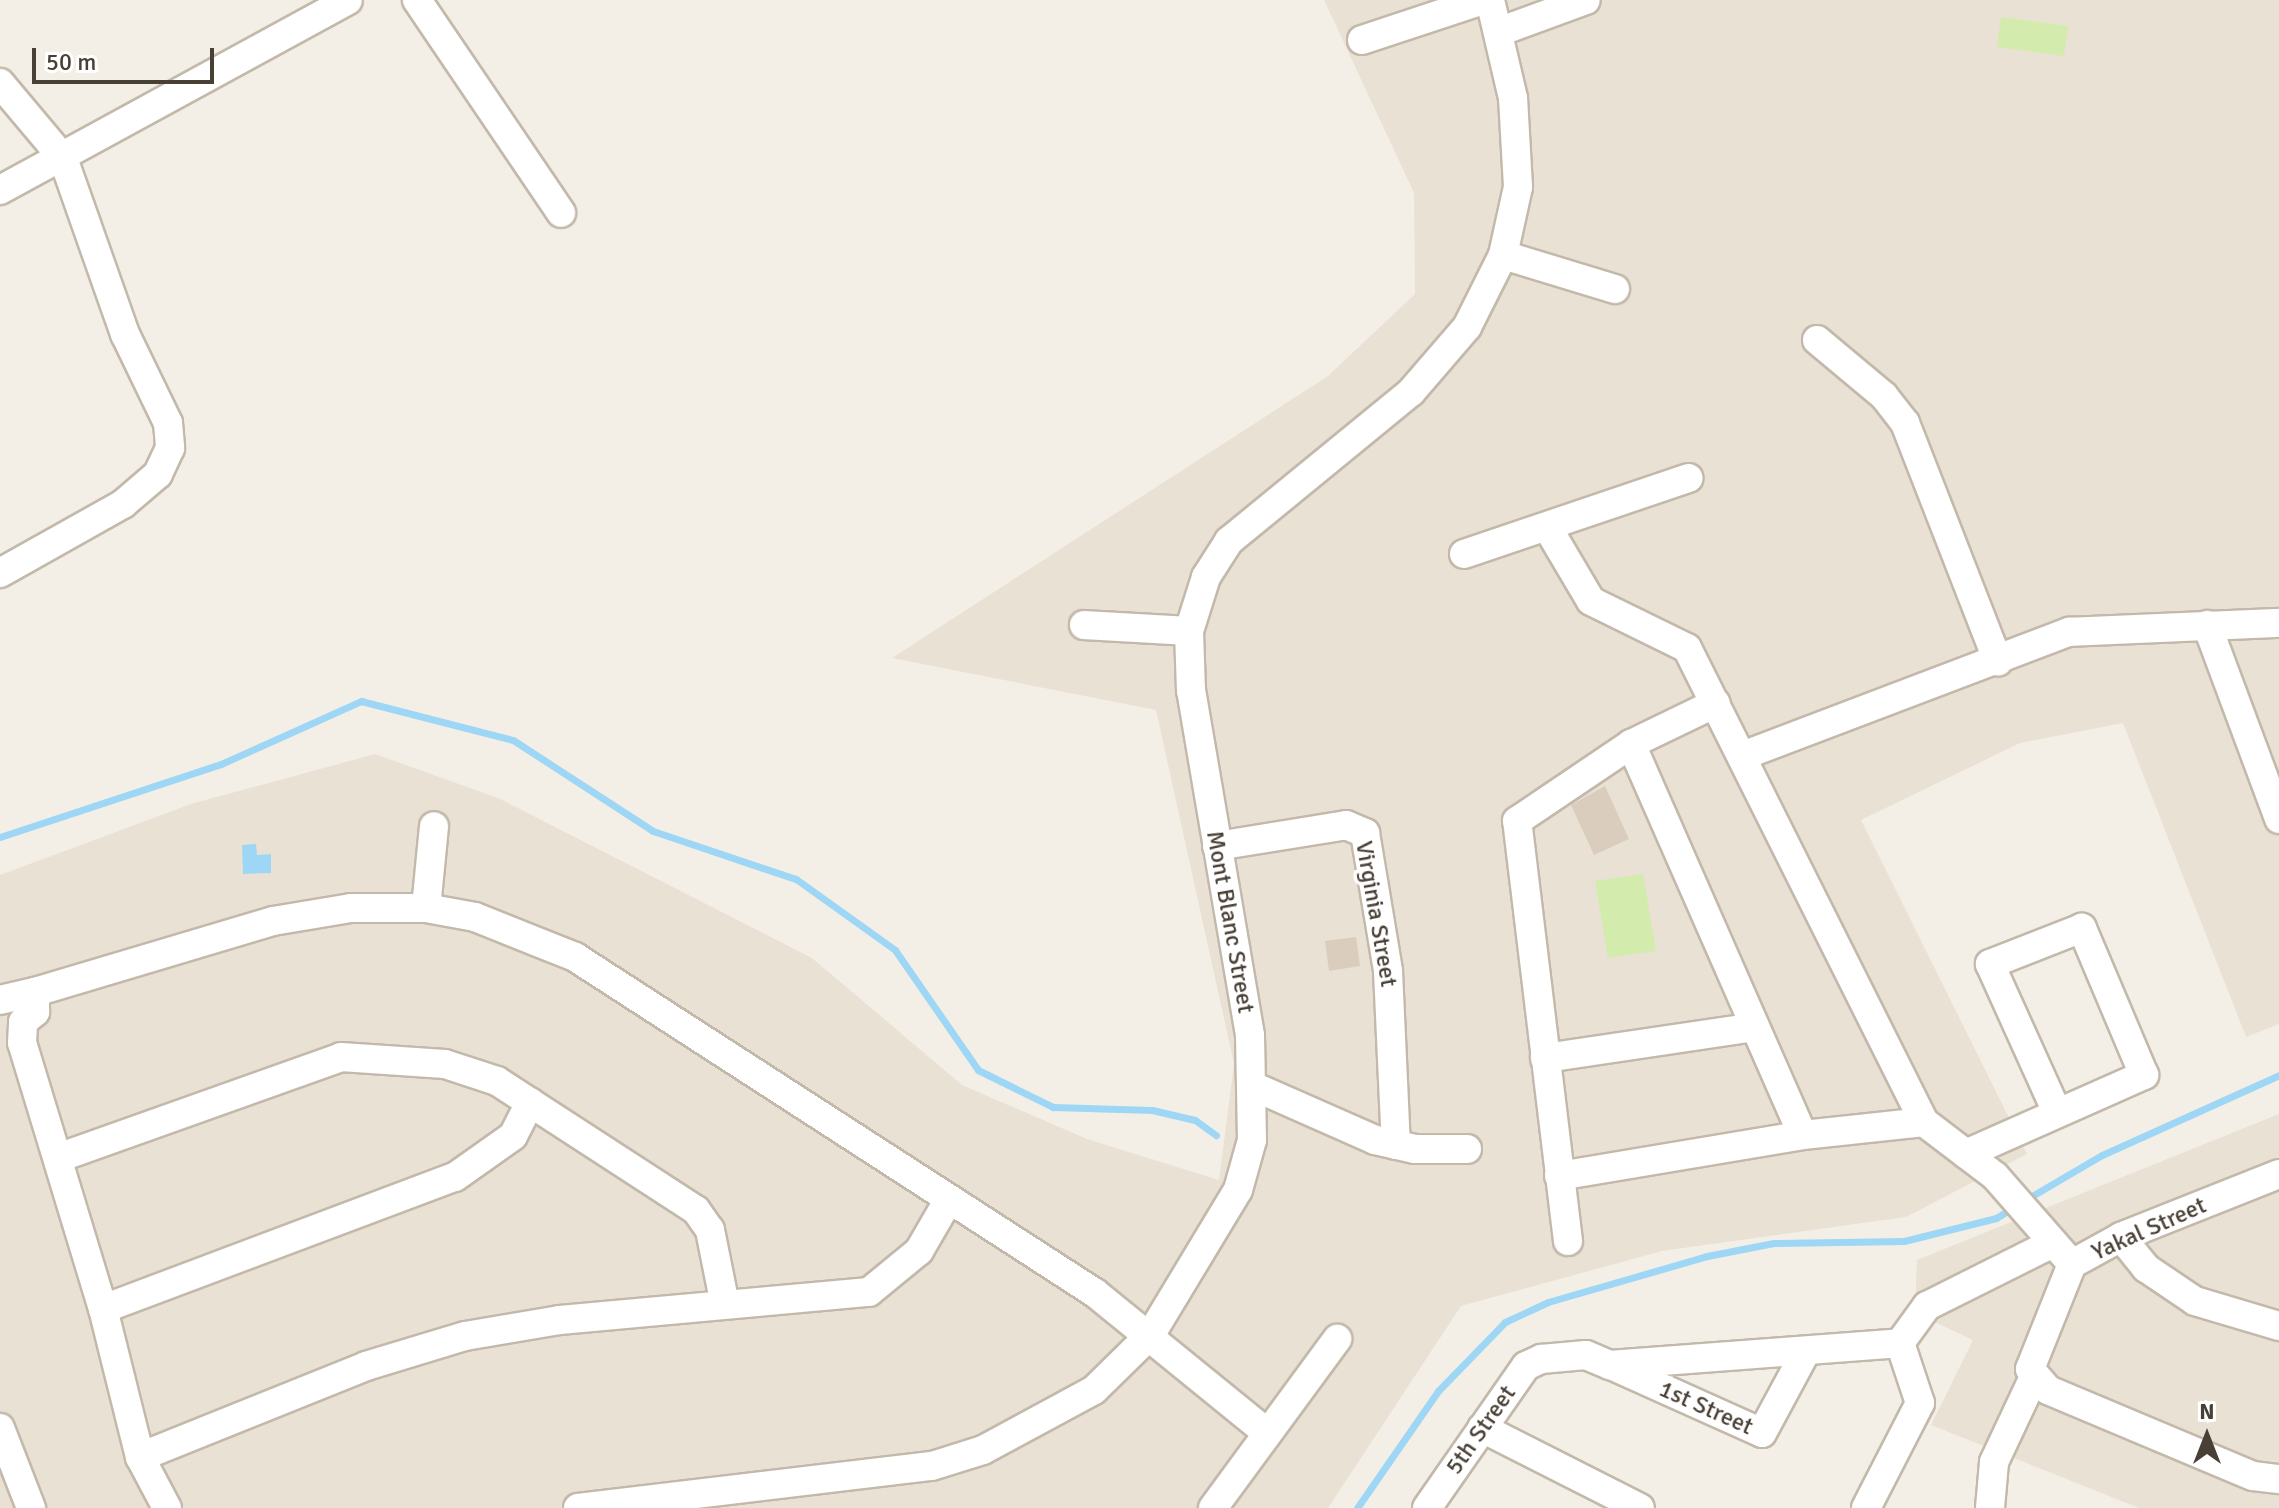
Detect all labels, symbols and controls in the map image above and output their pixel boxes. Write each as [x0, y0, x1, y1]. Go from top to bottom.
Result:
scale bar [36, 32, 218, 82]
text: 50 m [46, 47, 96, 77]
street label: Mont Blanc Street [1200, 829, 1260, 1015]
street label: Virginia Street [1349, 839, 1403, 989]
street label: Yakal Street [2087, 1191, 2211, 1267]
street label: 1st Street [1655, 1375, 1757, 1441]
street label: 5th Street [1440, 1380, 1522, 1480]
north arrow [2167, 1396, 2247, 1476]
text: N [2199, 1398, 2215, 1425]

